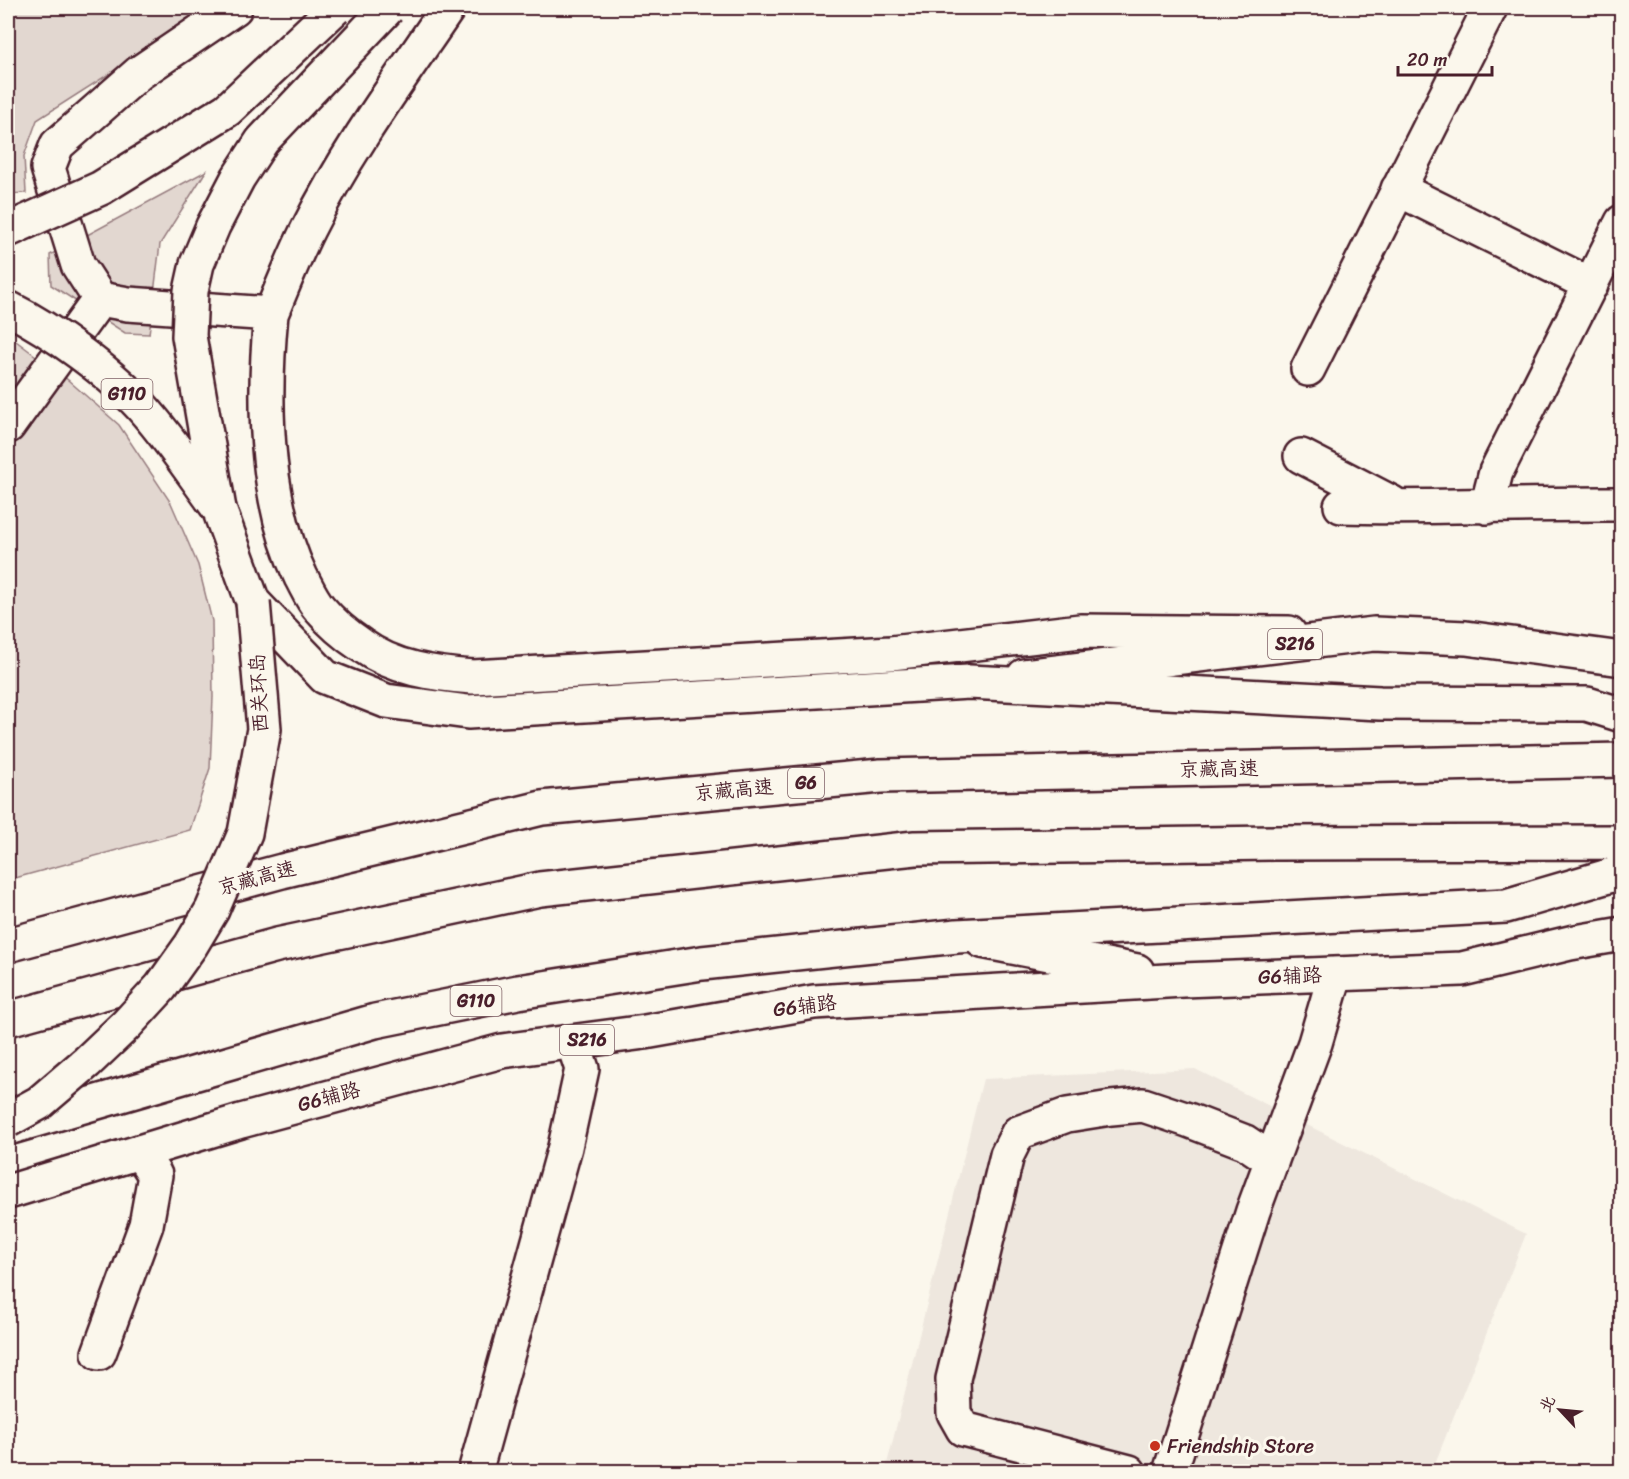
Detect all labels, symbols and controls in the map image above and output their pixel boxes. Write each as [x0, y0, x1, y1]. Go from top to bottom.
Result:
scale bar [1398, 39, 1492, 77]
text: 20 m [1407, 44, 1447, 76]
road number: G110 [102, 379, 152, 409]
road number: S216 [1268, 629, 1322, 659]
street label: 西关环岛 [239, 652, 279, 734]
street label: 京藏高速 [1179, 751, 1259, 787]
road number: G6 [788, 768, 824, 798]
street label: 京藏高速 [693, 769, 775, 811]
street label: 京藏高速 [214, 851, 300, 905]
street label: G6辅路 [1257, 957, 1323, 995]
street label: G6辅路 [771, 985, 840, 1027]
road number: G110 [450, 986, 502, 1016]
road number: S216 [560, 1025, 614, 1055]
street label: G6辅路 [294, 1072, 365, 1122]
north arrow [1530, 1380, 1590, 1440]
text: 北 [1530, 1390, 1564, 1417]
place label: Friendship Store [1167, 1429, 1314, 1464]
marker: Friendship Store [1148, 1439, 1162, 1453]

